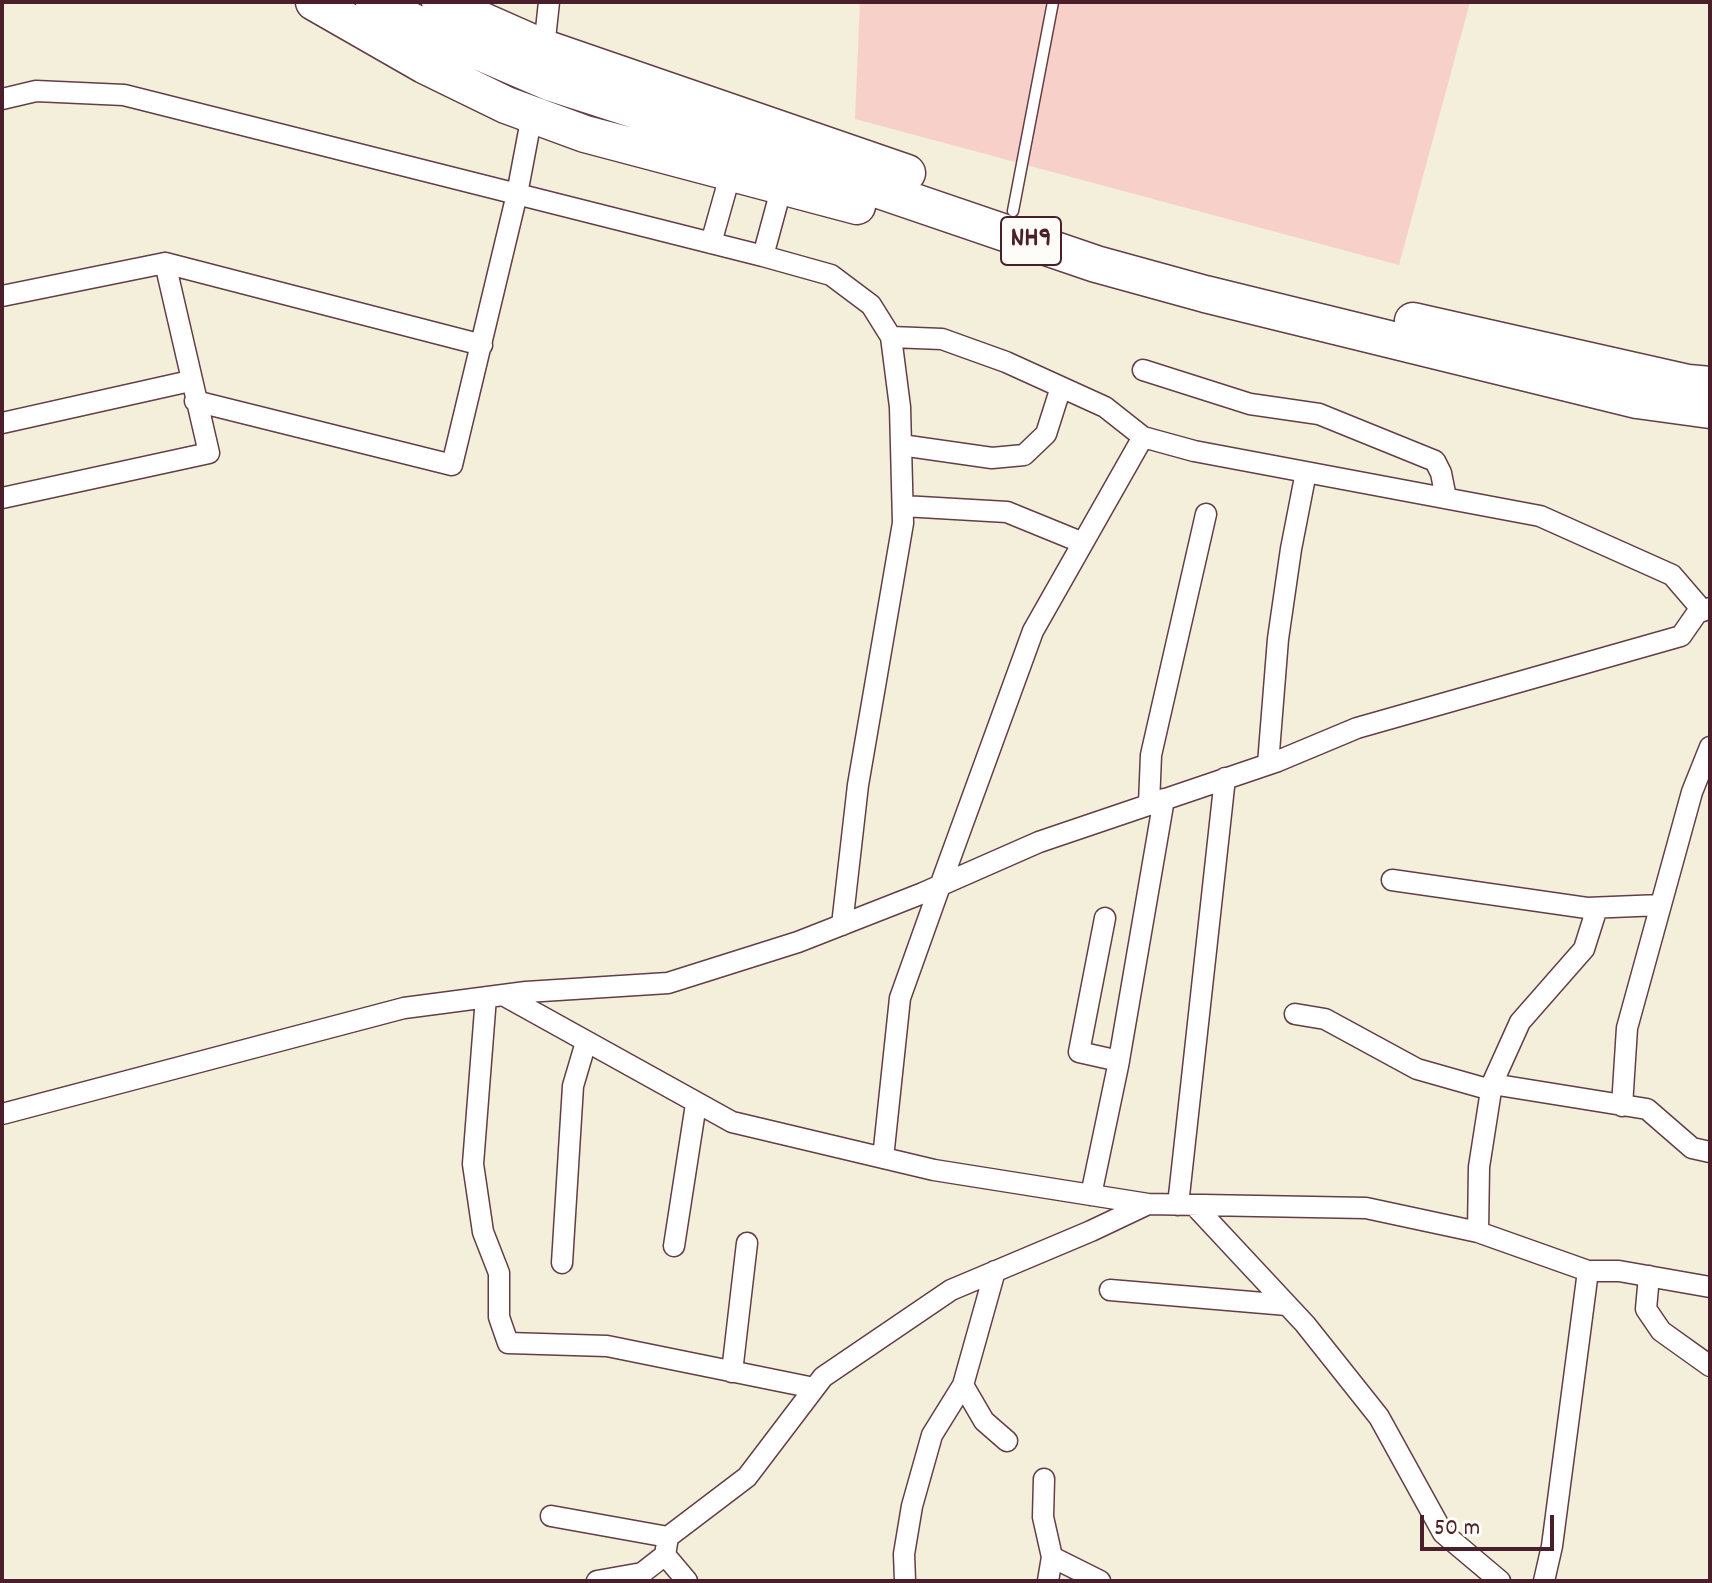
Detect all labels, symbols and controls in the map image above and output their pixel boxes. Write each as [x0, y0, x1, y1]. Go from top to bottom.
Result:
road number: NH9 [1001, 217, 1061, 265]
scale bar [1424, 1499, 1558, 1549]
text: 50 m [1434, 1512, 1480, 1546]

